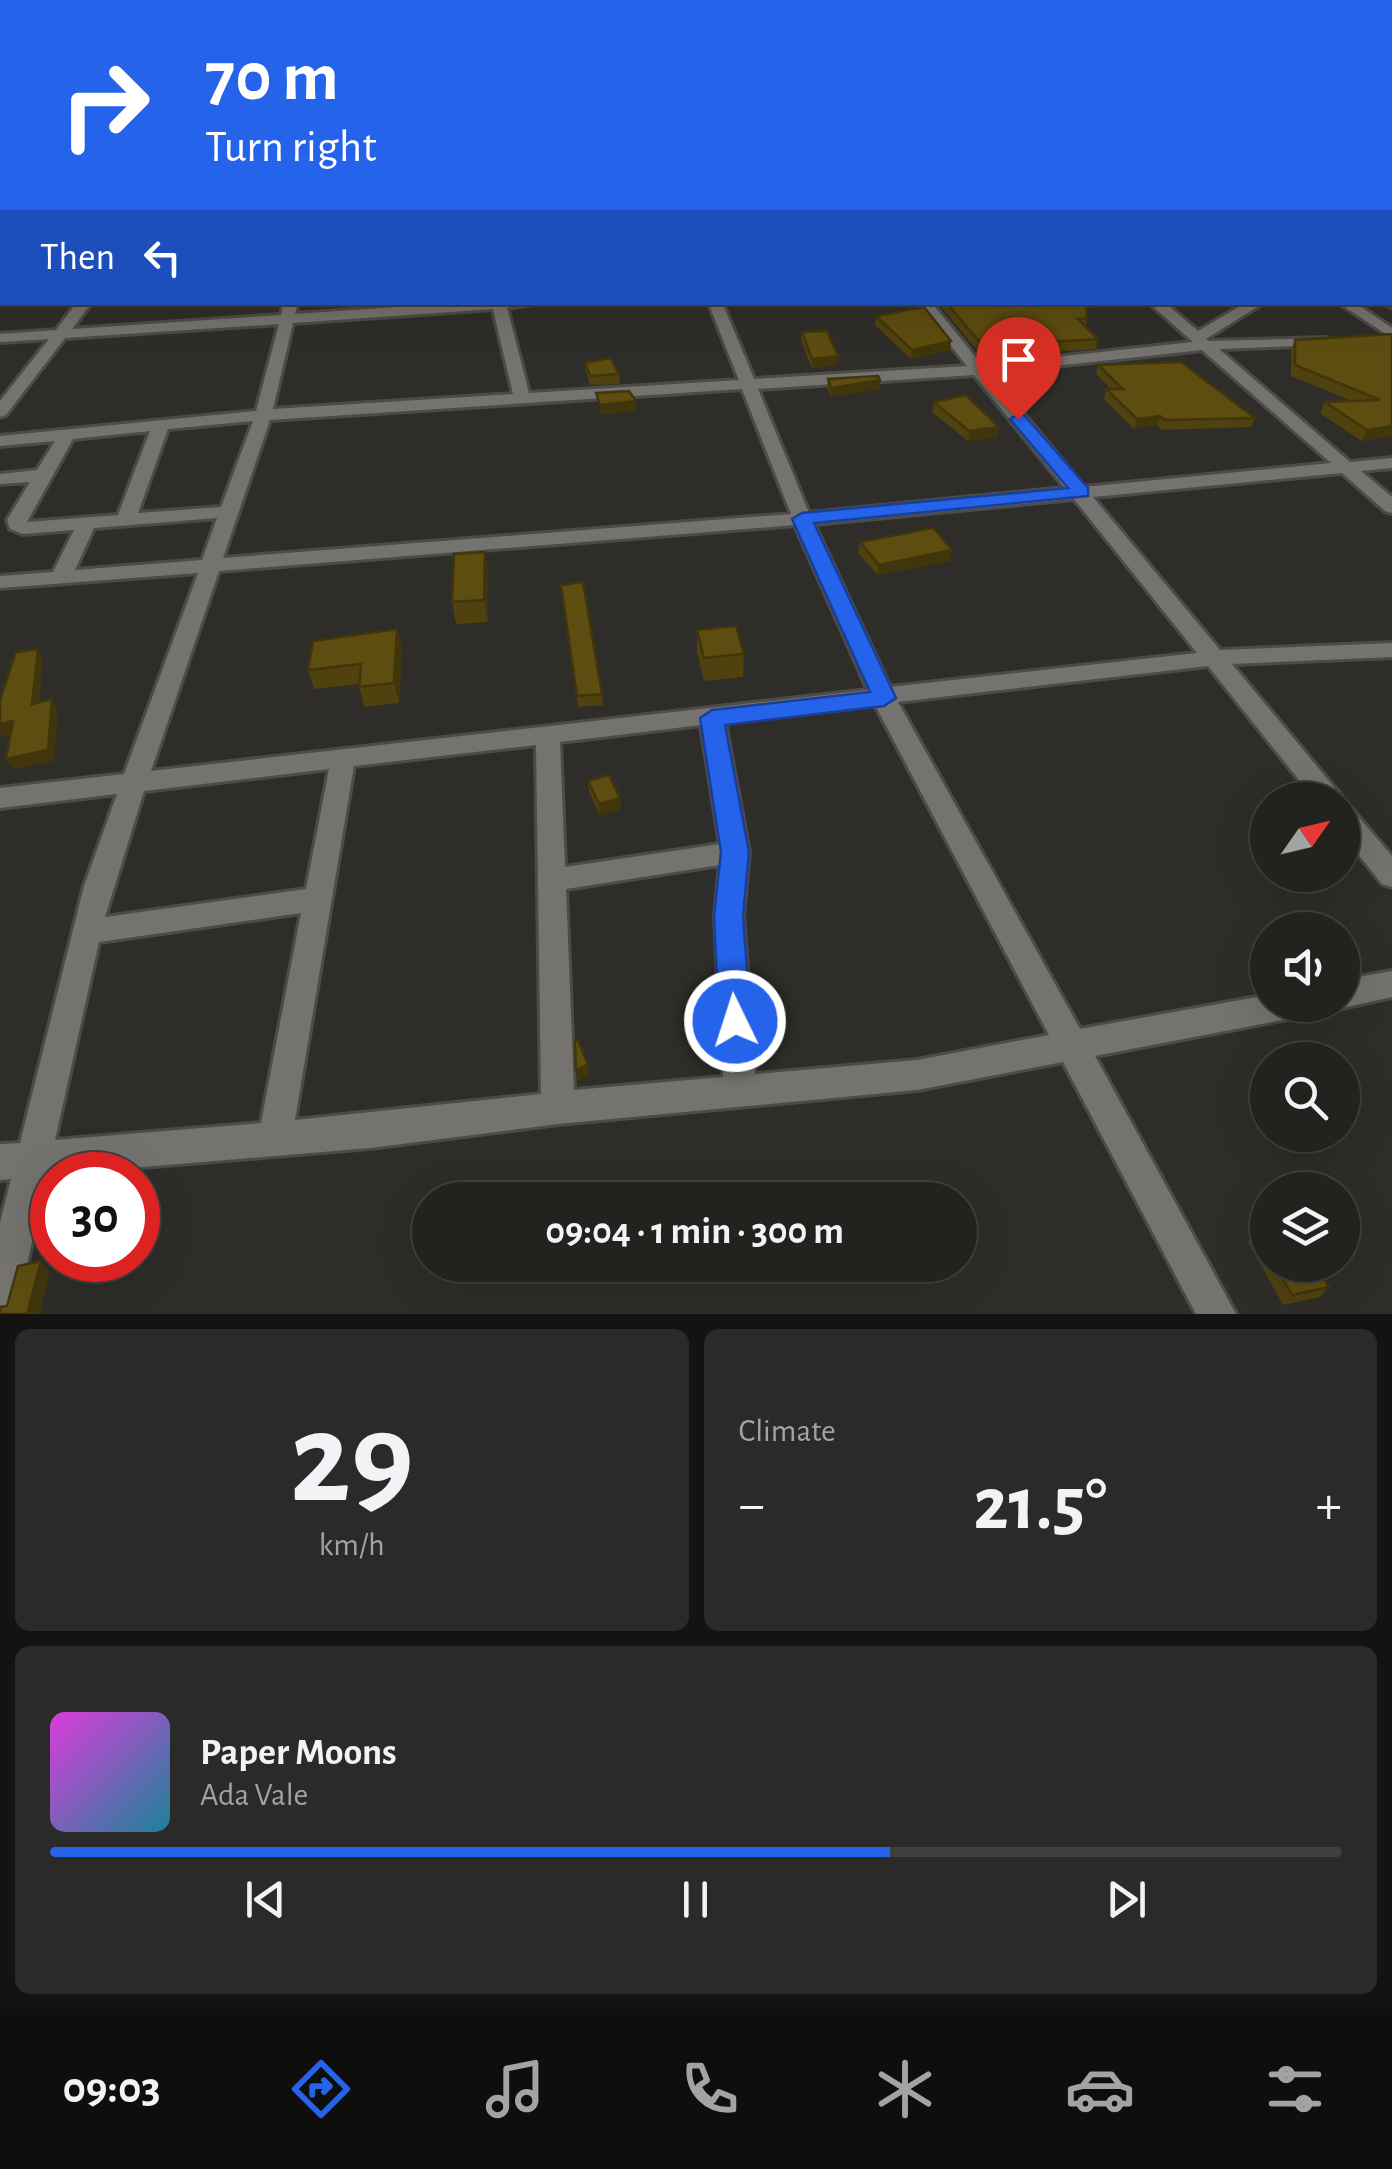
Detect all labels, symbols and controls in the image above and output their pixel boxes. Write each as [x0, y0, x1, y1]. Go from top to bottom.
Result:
icon: right [40, 40, 170, 170]
text: 70 m [205, 43, 339, 113]
text: Turn right [205, 125, 377, 170]
icon: left [135, 230, 190, 285]
text: Then [40, 239, 115, 277]
pin [976, 317, 1061, 420]
icon: arrive [991, 332, 1046, 387]
north arrow [1250, 782, 1360, 892]
map controls [1250, 782, 1360, 1282]
button: sound [1250, 912, 1360, 1022]
position arrow [683, 969, 787, 1073]
button: search [1250, 1042, 1360, 1152]
speed limit sign: 30 [30, 1152, 160, 1282]
button: layers [1250, 1172, 1360, 1282]
text: 09:04 · 1 min · 300 m [545, 1213, 844, 1251]
text: 29 [290, 1396, 414, 1526]
text: Climate [739, 1415, 836, 1447]
text: 21.5° [973, 1468, 1107, 1543]
text: − [739, 1478, 765, 1533]
text: + [1316, 1478, 1342, 1533]
text: km/h [319, 1529, 385, 1561]
text: Paper Moons [200, 1734, 397, 1772]
text: Ada Vale [200, 1779, 308, 1811]
icon: previous [238, 1872, 293, 1927]
icon: pause [668, 1872, 723, 1927]
icon: next [1099, 1872, 1154, 1927]
icon: directions [286, 2054, 356, 2124]
icon: music [480, 2054, 550, 2124]
icon: phone [675, 2054, 745, 2124]
icon: climate [870, 2054, 940, 2124]
icon: car [1065, 2054, 1135, 2124]
icon: filters [1260, 2054, 1330, 2124]
text: 09:03 [62, 2066, 161, 2111]

